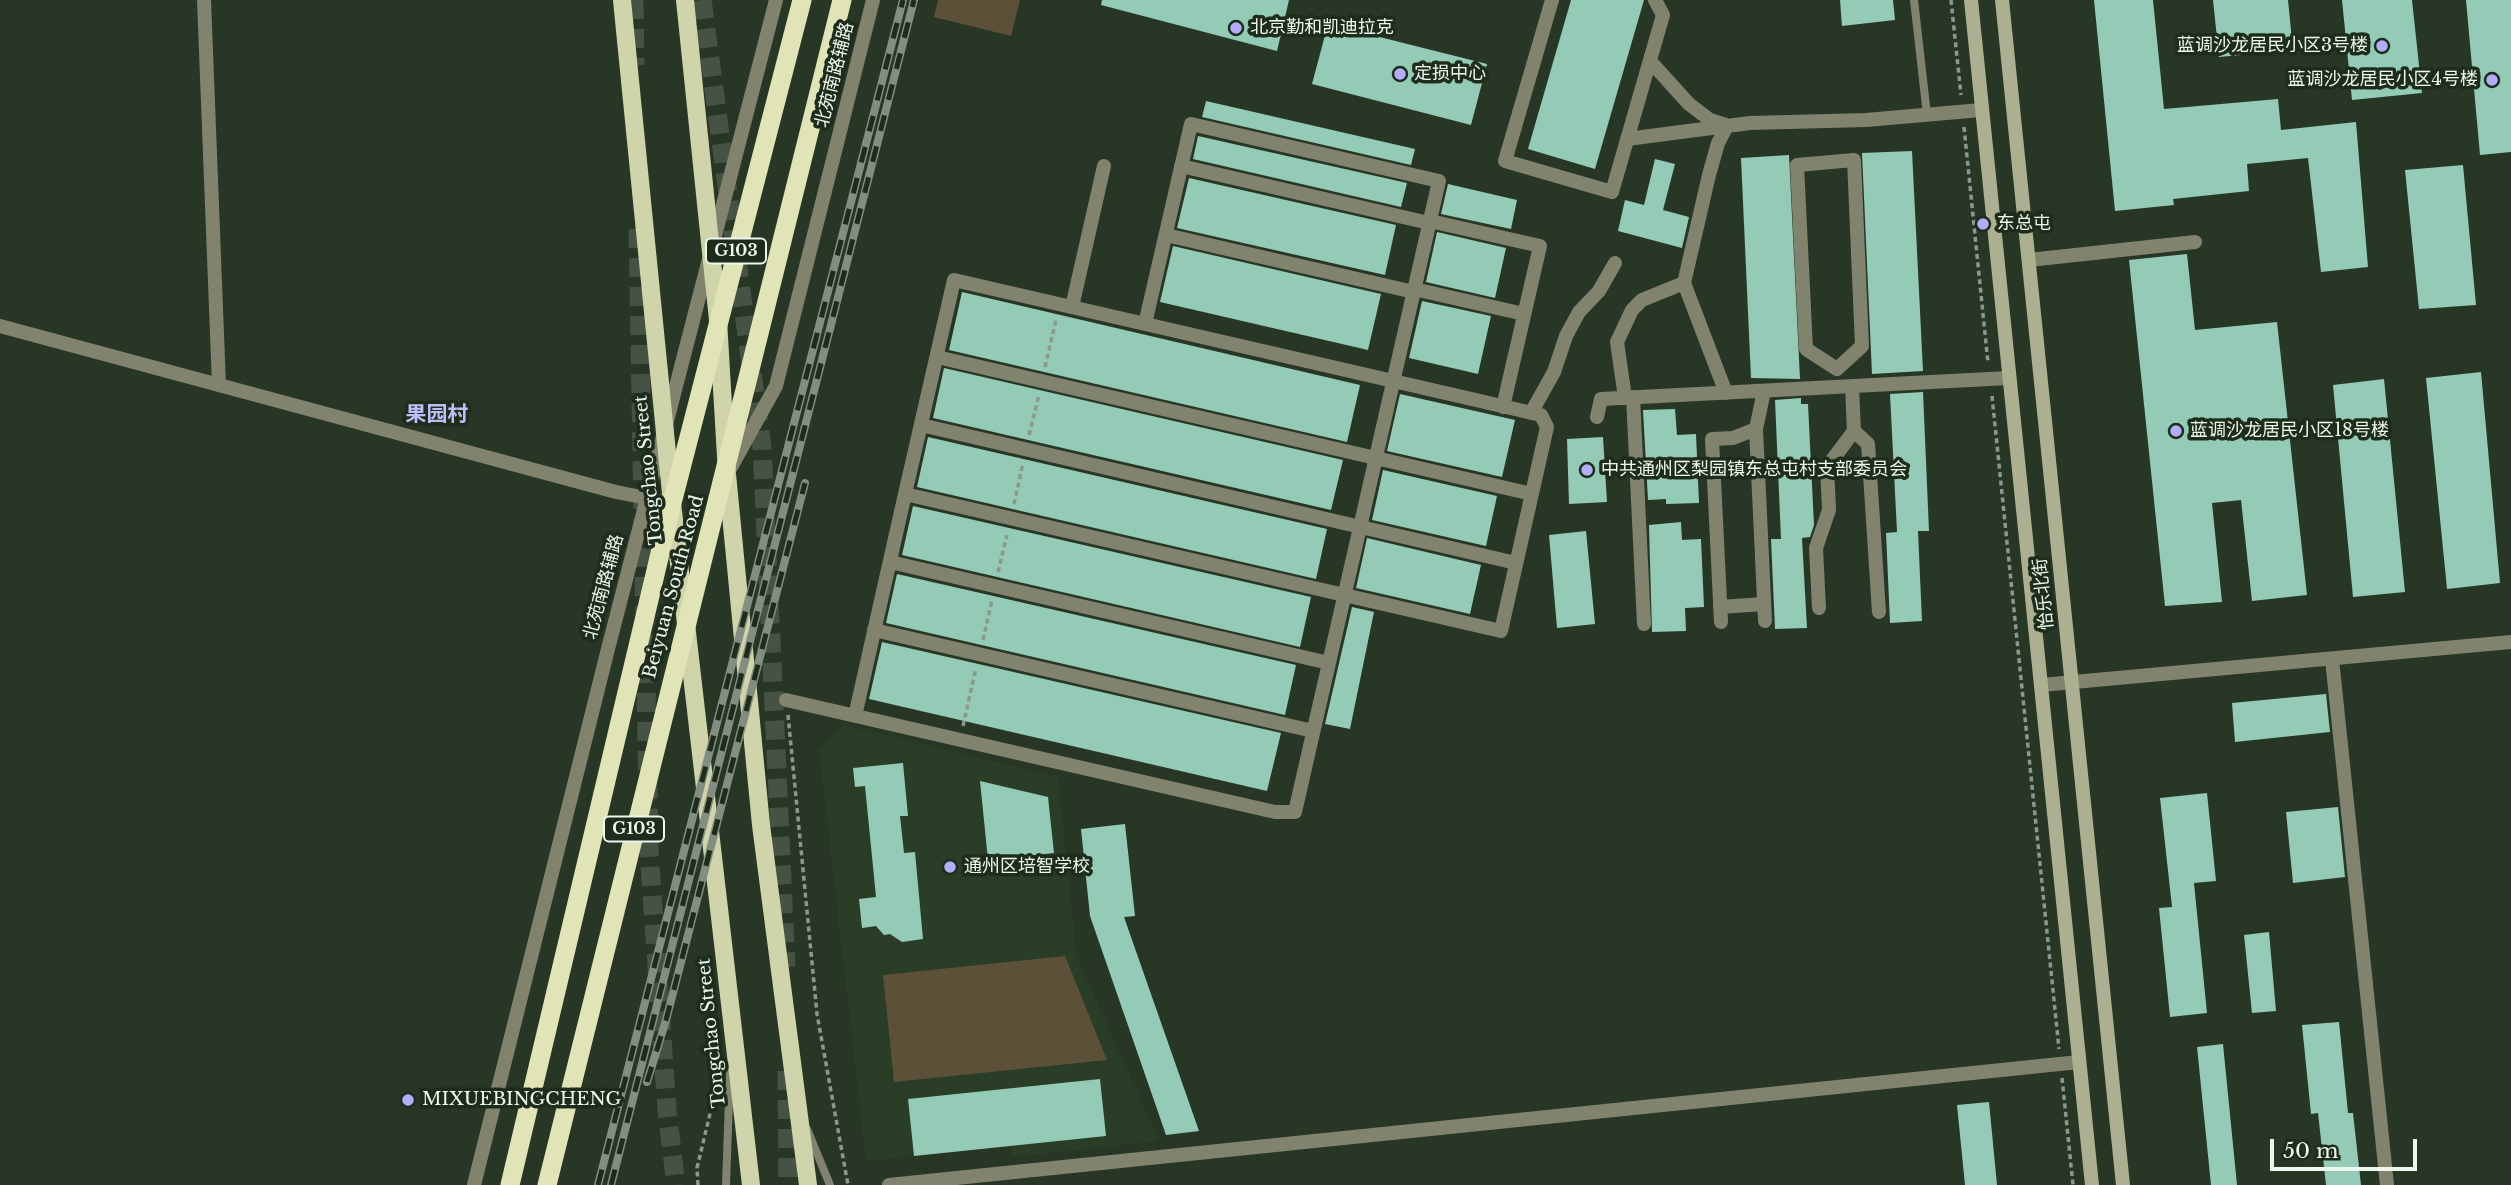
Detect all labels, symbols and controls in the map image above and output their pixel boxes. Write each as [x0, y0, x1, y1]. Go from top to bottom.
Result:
place label: 北京勤和凯迪拉克 [1250, 17, 1394, 39]
street label: 北苑南路辅路 [811, 20, 859, 130]
marker: 北京勤和凯迪拉克 [1228, 20, 1244, 36]
place label: 蓝调沙龙居民小区3号楼 [2177, 35, 2368, 57]
marker: 蓝调沙龙居民小区3号楼 [2374, 38, 2390, 54]
place label: 定损中心 [1414, 63, 1486, 85]
marker: 定损中心 [1392, 66, 1408, 82]
place label: 蓝调沙龙居民小区4号楼 [2287, 69, 2478, 91]
marker: 蓝调沙龙居民小区4号楼 [2484, 72, 2500, 88]
place label: 东总屯 [1997, 213, 2051, 235]
marker: 东总屯 [1975, 216, 1991, 232]
road number: G103 [706, 238, 766, 264]
street label: Tongchao Street [630, 394, 668, 546]
district label: 果园村 [406, 402, 468, 428]
place label: 蓝调沙龙居民小区18号楼 [2190, 420, 2389, 442]
marker: 蓝调沙龙居民小区18号楼 [2168, 423, 2184, 439]
place label: 中共通州区梨园镇东总屯村支部委员会 [1601, 459, 1907, 481]
marker: 中共通州区梨园镇东总屯村支部委员会 [1579, 462, 1595, 478]
street label: Beiyuan South Road [639, 493, 709, 681]
street label: 北苑南路辅路 [580, 532, 628, 642]
street label: 怡乐北街 [2029, 557, 2059, 631]
road number: G103 [604, 816, 664, 842]
place label: 通州区培智学校 [964, 856, 1090, 878]
marker: 通州区培智学校 [942, 859, 958, 875]
street label: Tongchao Street [693, 957, 731, 1109]
place label: MIXUEBINGCHENG [422, 1089, 621, 1111]
marker: MIXUEBINGCHENG [400, 1092, 416, 1108]
scale bar [2273, 1126, 2420, 1170]
text: 50 m [2283, 1138, 2338, 1164]

